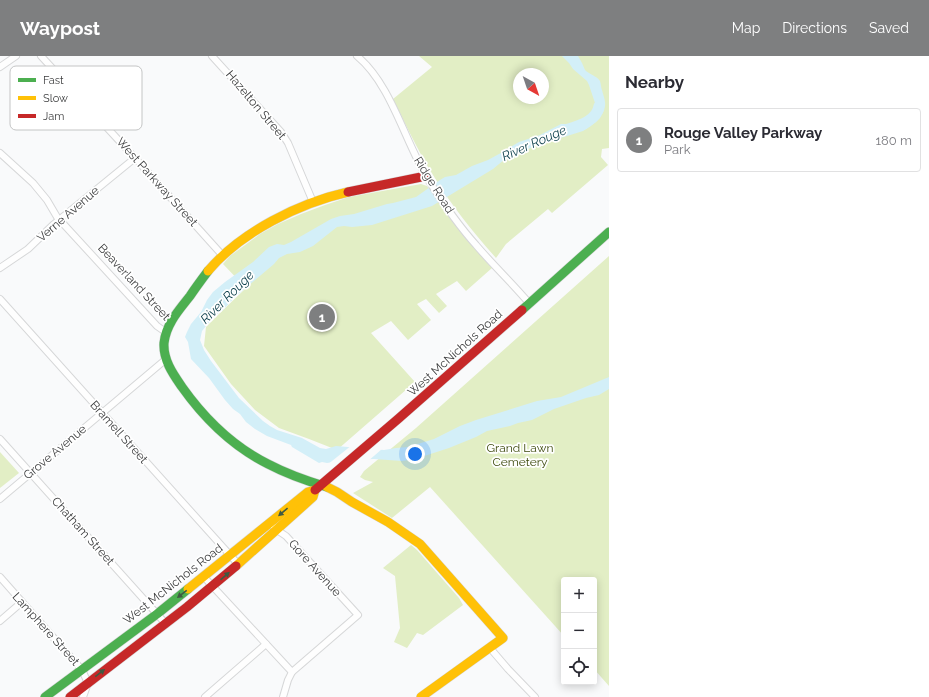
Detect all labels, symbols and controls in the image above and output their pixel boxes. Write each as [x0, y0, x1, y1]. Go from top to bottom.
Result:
text: Waypost [20, 17, 100, 39]
text: Map [732, 20, 760, 36]
text: Directions [782, 20, 847, 36]
text: Saved [869, 20, 909, 36]
legend [10, 66, 142, 130]
street label: Hazelton Street [223, 68, 289, 142]
north arrow [513, 68, 549, 104]
text: Nearby [625, 72, 684, 92]
text: Fast [43, 74, 64, 87]
text: Slow [43, 92, 68, 105]
text: Jam [43, 110, 64, 123]
water label: River Rouge [499, 122, 569, 164]
text: Rouge Valley Parkway [664, 124, 822, 142]
text: 1 [636, 133, 642, 148]
text: 180 m [876, 133, 912, 148]
street label: West Parkway Street [113, 135, 201, 229]
text: Park [664, 142, 691, 157]
street label: Ridge Road [411, 154, 457, 216]
street label: Verne Avenue [34, 183, 102, 245]
street label: Beaverland Street [95, 241, 173, 323]
water label: River Rouge [197, 267, 257, 327]
pin: 1 [309, 302, 335, 332]
street label: West McNichols Road [405, 307, 505, 399]
street label: Bramell Street [87, 398, 151, 466]
street label: Grove Avenue [21, 422, 89, 482]
park label: Grand Lawn Cemetery [487, 441, 553, 469]
your location [405, 444, 425, 464]
street label: Chatham Street [49, 494, 117, 568]
one-way arrow [278, 508, 289, 516]
street label: Gore Avenue [286, 537, 344, 599]
street label: West McNichols Road [121, 541, 225, 627]
one-way arrow [220, 571, 230, 581]
map controls [561, 577, 597, 685]
button: + [561, 577, 597, 613]
one-way arrow [177, 589, 188, 598]
street label: Lamphere Street [10, 590, 82, 668]
button: − [561, 613, 597, 649]
button: locate [561, 649, 597, 685]
one-way arrow [95, 669, 106, 677]

